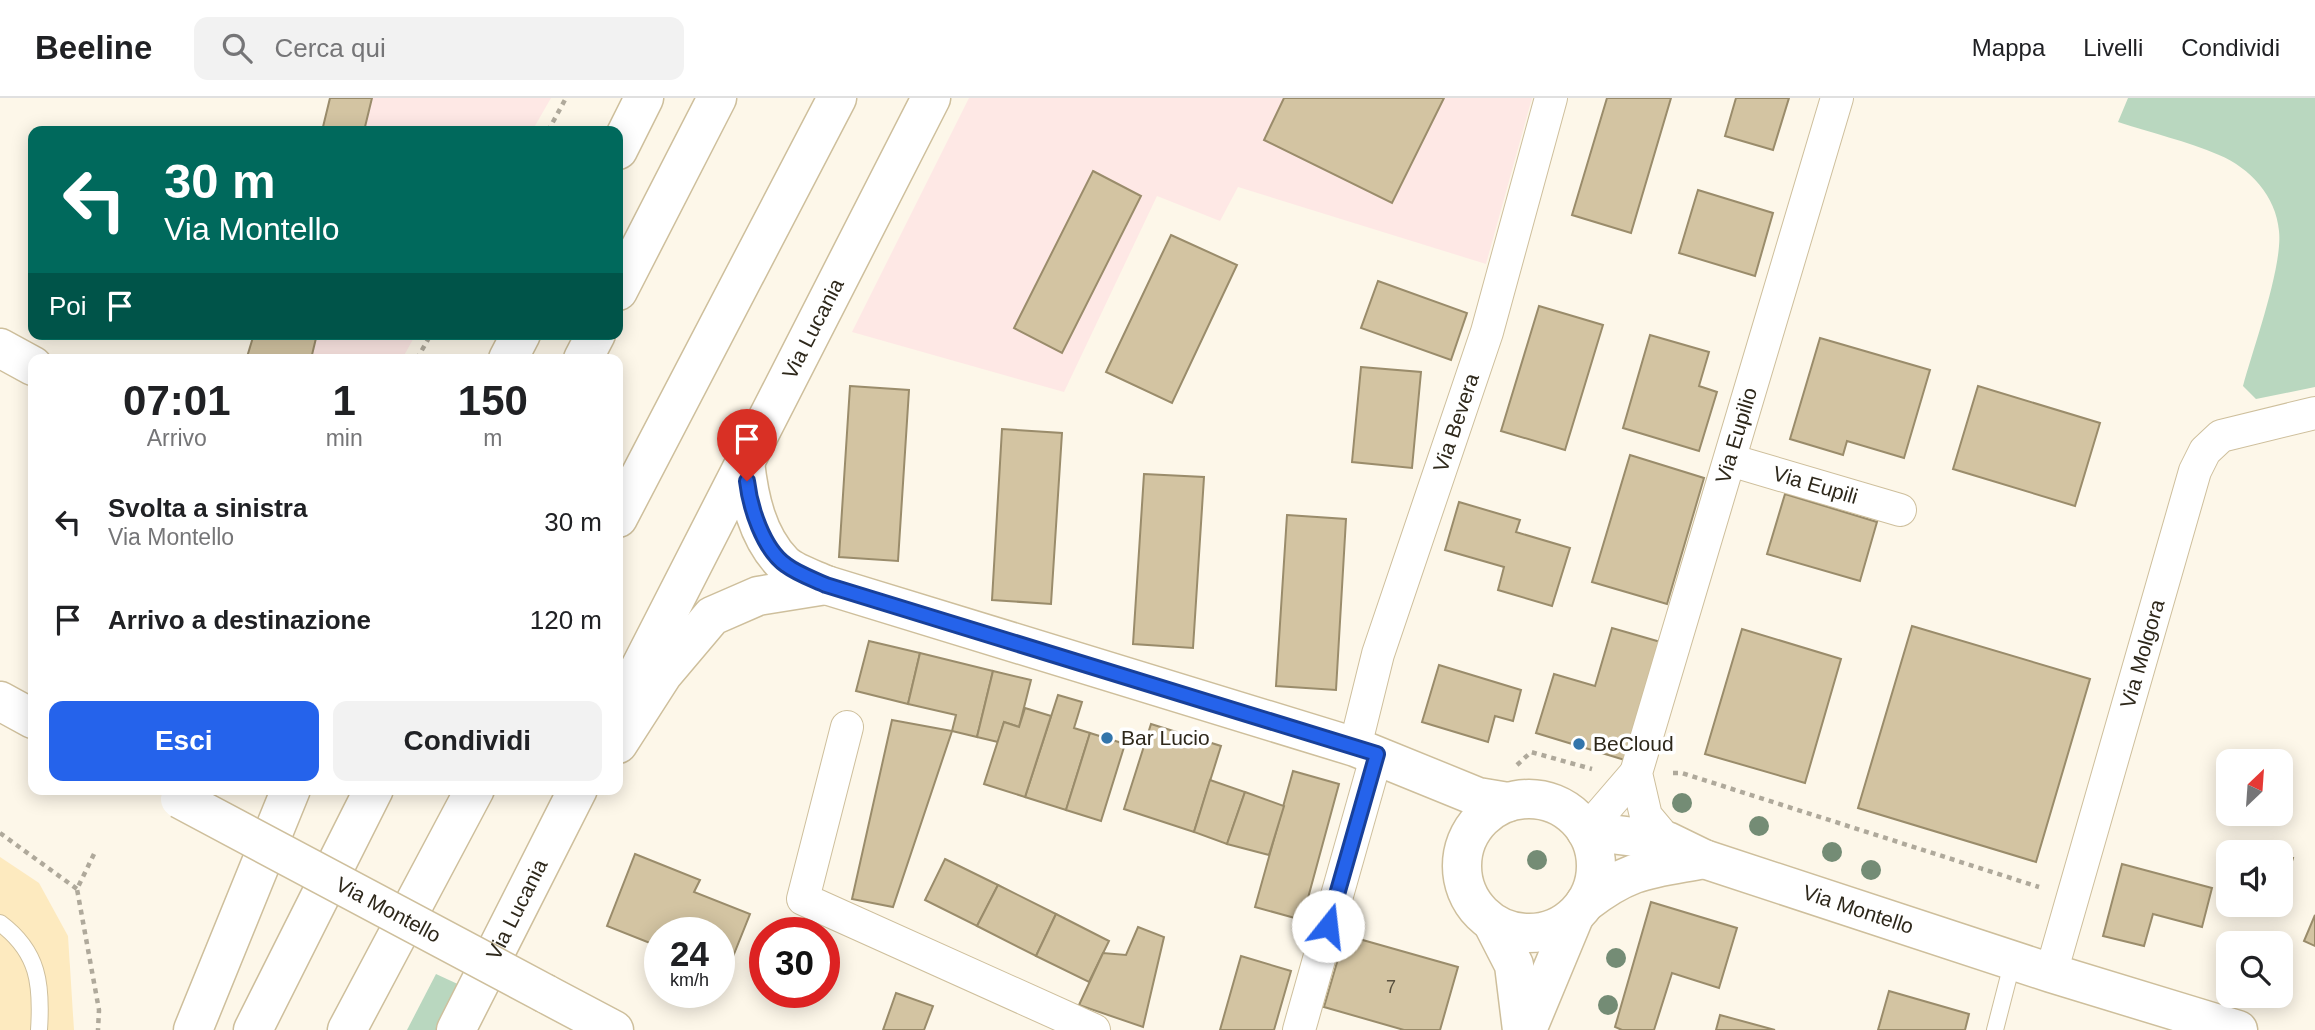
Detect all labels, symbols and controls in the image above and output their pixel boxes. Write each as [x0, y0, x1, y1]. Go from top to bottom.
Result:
search box [194, 17, 684, 80]
text: Beeline [35, 29, 152, 66]
icon: search [218, 29, 256, 67]
text: Cerca qui [274, 33, 386, 63]
text: Mappa [1972, 34, 2045, 61]
text: Livelli [2083, 34, 2143, 61]
text: Condividi [2181, 34, 2280, 61]
icon: left [49, 154, 140, 245]
text: 30 m [164, 154, 276, 208]
text: Via Montello [164, 211, 340, 247]
street label: Via Lucania [778, 274, 848, 383]
icon: arrive [101, 287, 139, 325]
text: Poi [49, 291, 87, 321]
street label: Via Bevera [1429, 370, 1483, 475]
text: 07:01 [123, 377, 231, 424]
text: 1 [332, 377, 356, 424]
text: 150 [458, 377, 528, 424]
street label: Via Eupilio [1711, 385, 1761, 486]
pin [717, 409, 777, 481]
icon: arrive [728, 420, 766, 458]
text: Arrivo [147, 425, 207, 451]
text: min [326, 425, 363, 451]
text: m [483, 425, 502, 451]
street label: Via Eupili [1770, 461, 1861, 508]
text: Svolta a sinistra [108, 493, 307, 523]
icon: left [49, 503, 87, 541]
text: 30 m [544, 507, 602, 537]
text: Via Montello [108, 524, 234, 550]
street label: Via Molgora [2116, 597, 2169, 711]
icon: arrive [49, 601, 87, 639]
text: Arrivo a destinazione [108, 605, 371, 635]
text: 120 m [530, 605, 602, 635]
button: Esci [49, 701, 319, 781]
button: Condividi [333, 701, 602, 781]
place label: Bar Lucio [1121, 726, 1210, 749]
marker: Bar Lucio [1099, 730, 1115, 746]
place label: BeCloud [1593, 732, 1674, 755]
marker: BeCloud [1571, 736, 1587, 752]
north arrow [2216, 749, 2292, 826]
map controls [2216, 749, 2293, 1008]
button: sound [2216, 840, 2293, 917]
street label: Via Lucania [482, 855, 552, 963]
street label: Via Montello [332, 872, 445, 947]
street label: Via Montello [1800, 880, 1917, 938]
position arrow [1291, 889, 1365, 963]
speed limit sign: 30 [749, 917, 840, 1008]
button: search [2216, 931, 2293, 1008]
text: 24 [670, 934, 709, 973]
text: km/h [670, 970, 709, 990]
house number: 7 [1386, 977, 1396, 997]

